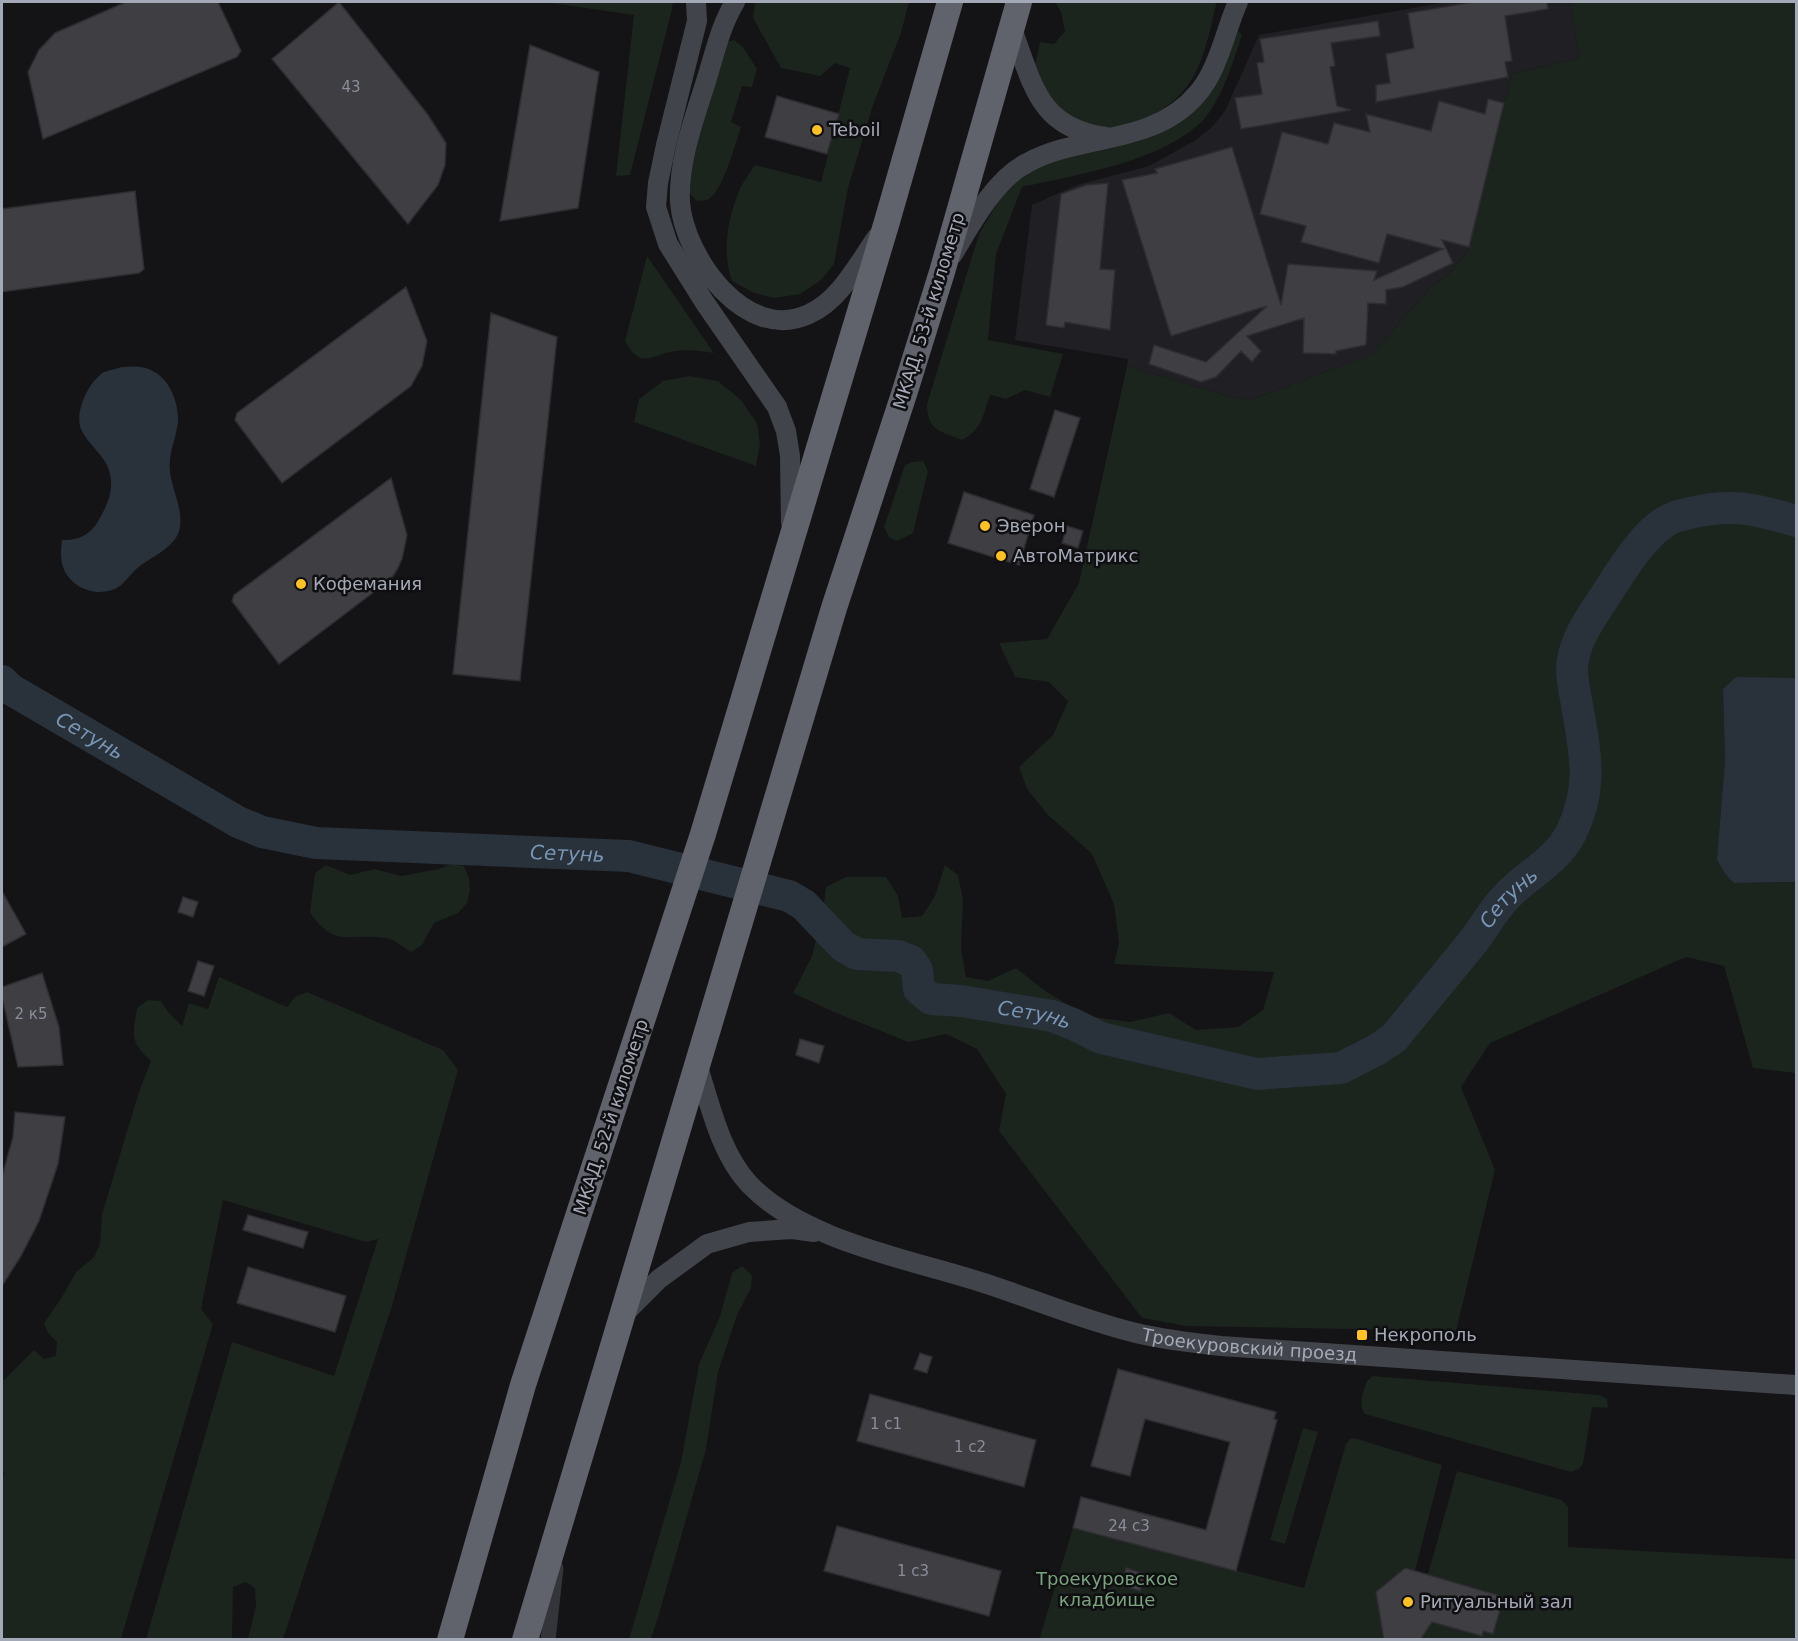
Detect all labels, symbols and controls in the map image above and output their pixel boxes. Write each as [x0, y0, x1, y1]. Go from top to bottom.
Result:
house number: 43 [341, 78, 361, 96]
place label: Teboil [828, 119, 880, 140]
marker: Teboil [810, 123, 824, 137]
street label: МКАД, 53-й километр [889, 210, 968, 412]
place label: Эверон [997, 515, 1065, 536]
marker: Эверон [978, 519, 992, 533]
place label: АвтоМатрикс [1013, 545, 1138, 566]
marker: АвтоМатрикс [994, 549, 1008, 563]
place label: Кофемания [313, 573, 422, 594]
marker: Кофемания [294, 577, 308, 591]
water label: Сетунь [52, 707, 128, 765]
water label: Сетунь [530, 840, 605, 867]
water label: Сетунь [1474, 862, 1543, 933]
water label: Сетунь [996, 995, 1075, 1034]
house number: 2 к5 [15, 1005, 47, 1023]
street label: МКАД, 52-й километр [569, 1016, 652, 1217]
street label: Троекуровский проезд [1139, 1323, 1358, 1365]
place label: Некрополь [1374, 1324, 1477, 1345]
marker: Некрополь [1355, 1328, 1369, 1342]
house number: 1 с1 [870, 1415, 902, 1433]
house number: 1 с2 [954, 1438, 986, 1456]
house number: 24 с3 [1108, 1517, 1150, 1535]
house number: 1 с3 [897, 1562, 929, 1580]
park label: Троекуровское кладбище [1035, 1568, 1178, 1610]
place label: Ритуальный зал [1420, 1591, 1572, 1612]
marker: Ритуальный зал [1401, 1595, 1415, 1609]

